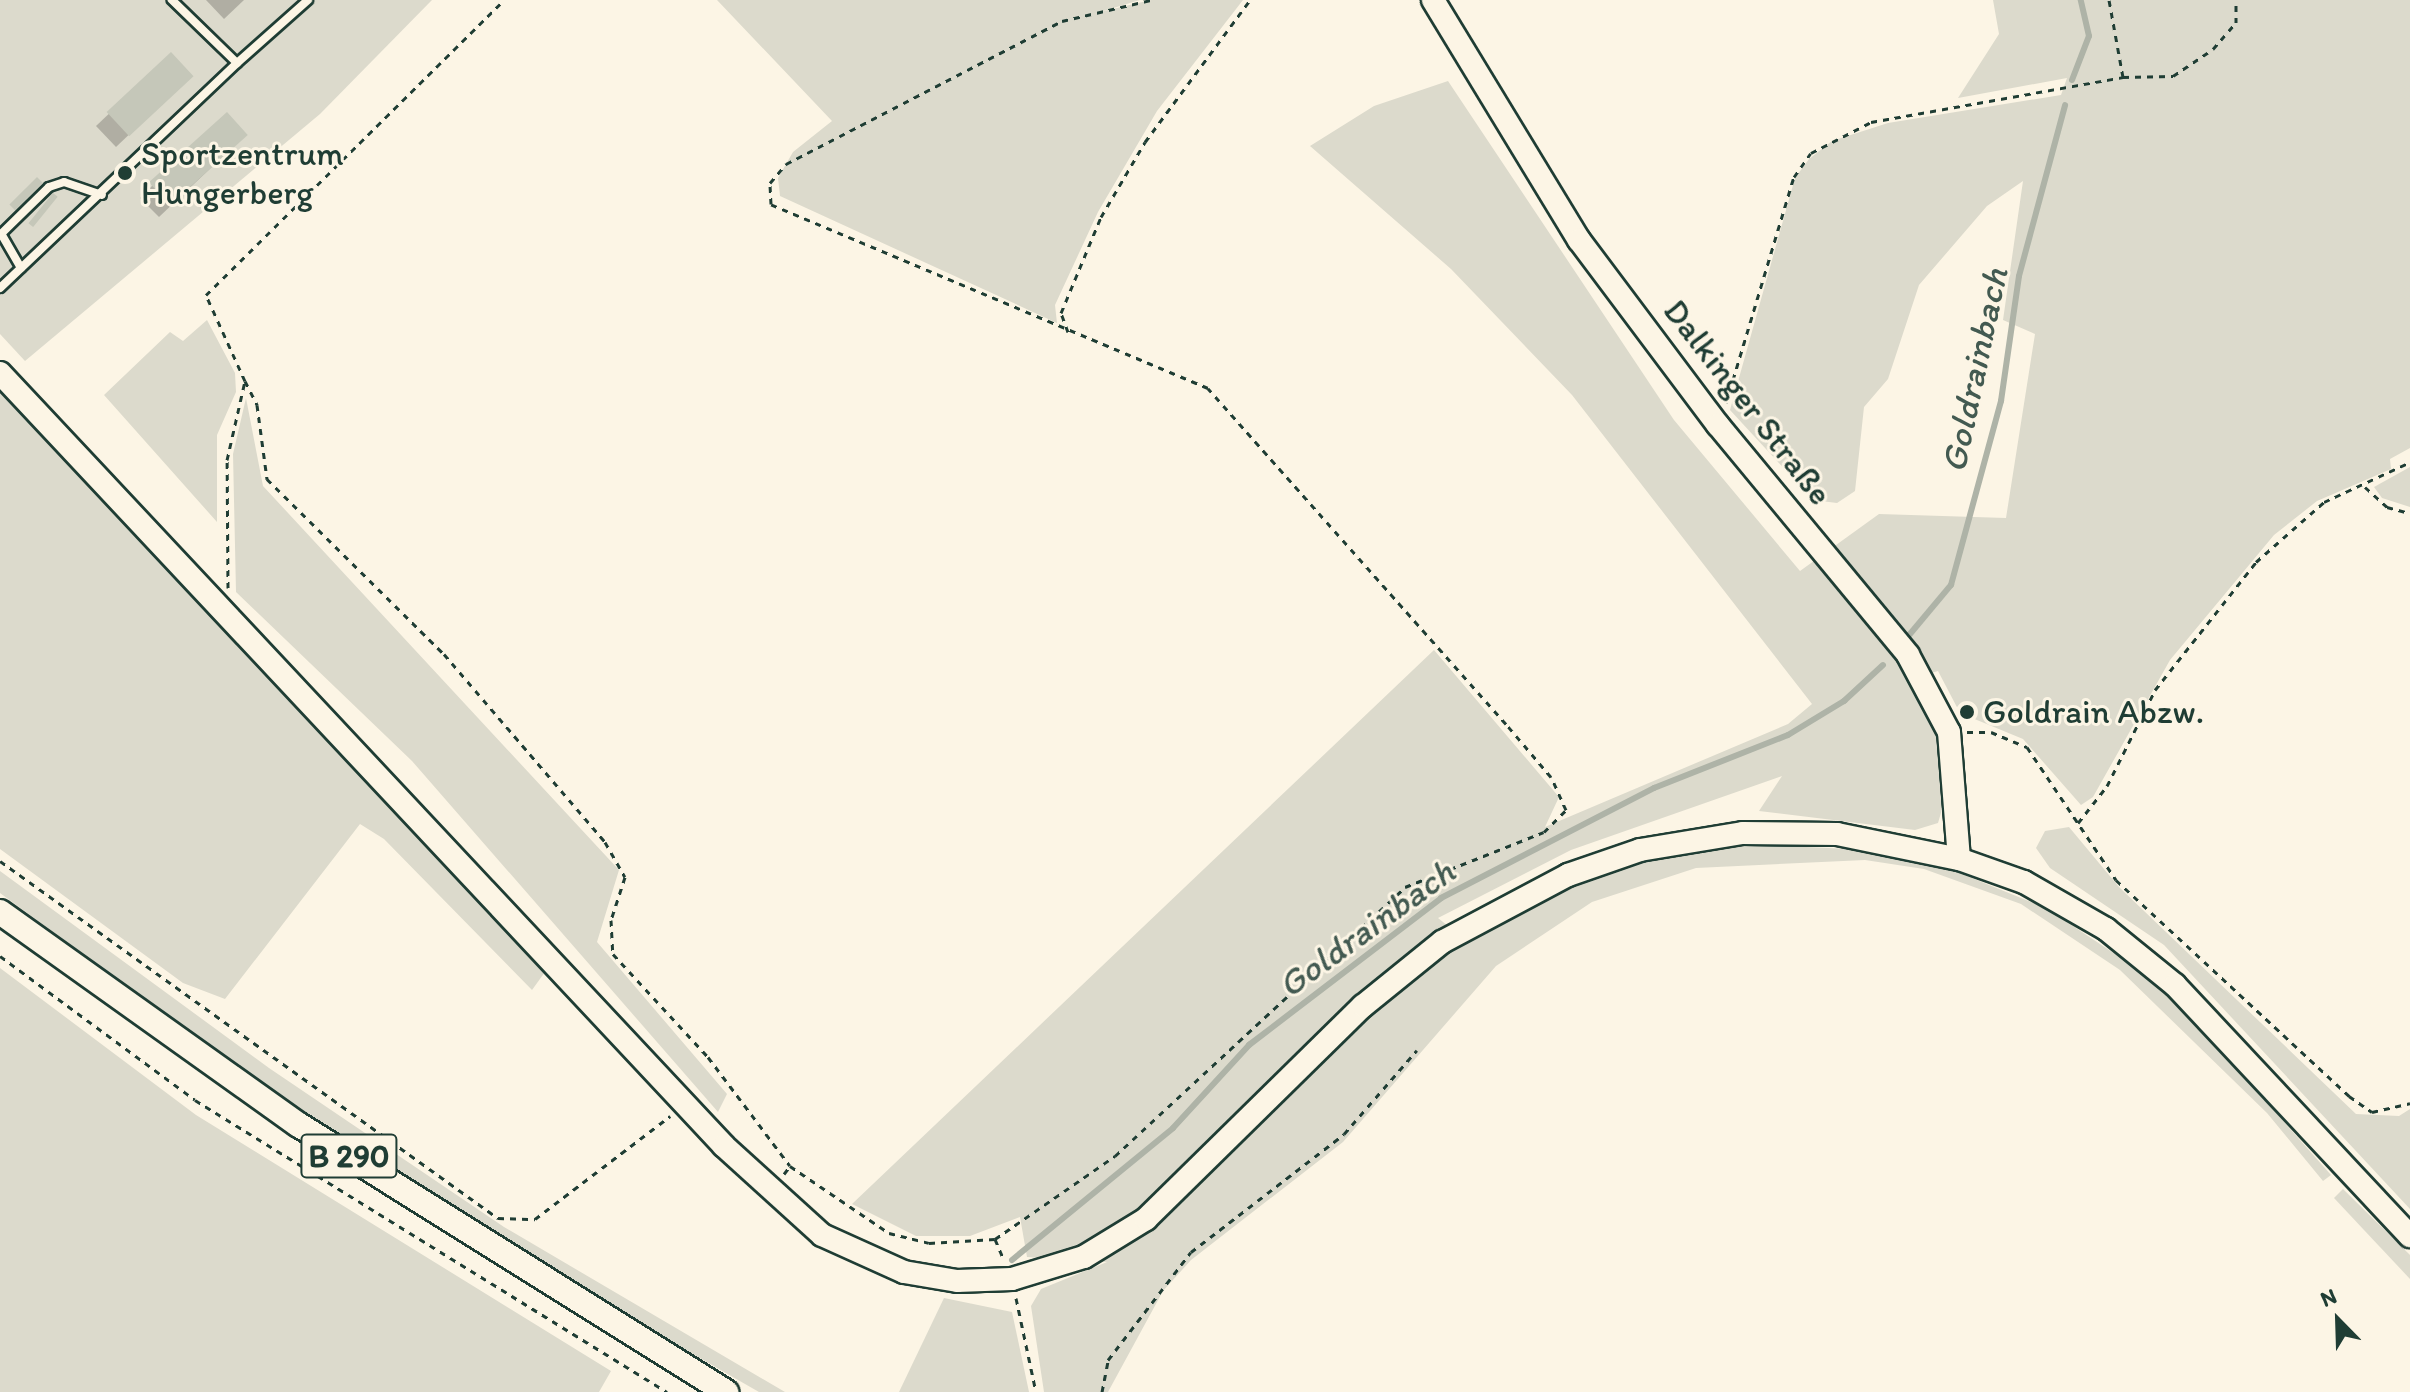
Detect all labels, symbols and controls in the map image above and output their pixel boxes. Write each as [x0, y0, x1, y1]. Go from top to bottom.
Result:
place label: Sportzentrum Hungerberg [141, 133, 344, 212]
marker: Sportzentrum Hungerberg [116, 164, 134, 182]
water label: Goldrainbach [1931, 264, 2017, 476]
street label: Dalkinger Straße [1655, 291, 1841, 513]
place label: Goldrain Abzw. [1983, 692, 2204, 732]
marker: Goldrain Abzw. [1958, 703, 1976, 721]
water label: Goldrainbach [1269, 849, 1463, 1007]
road number: B 290 [299, 1128, 399, 1184]
north arrow [2298, 1280, 2378, 1360]
text: N [2316, 1282, 2341, 1313]

